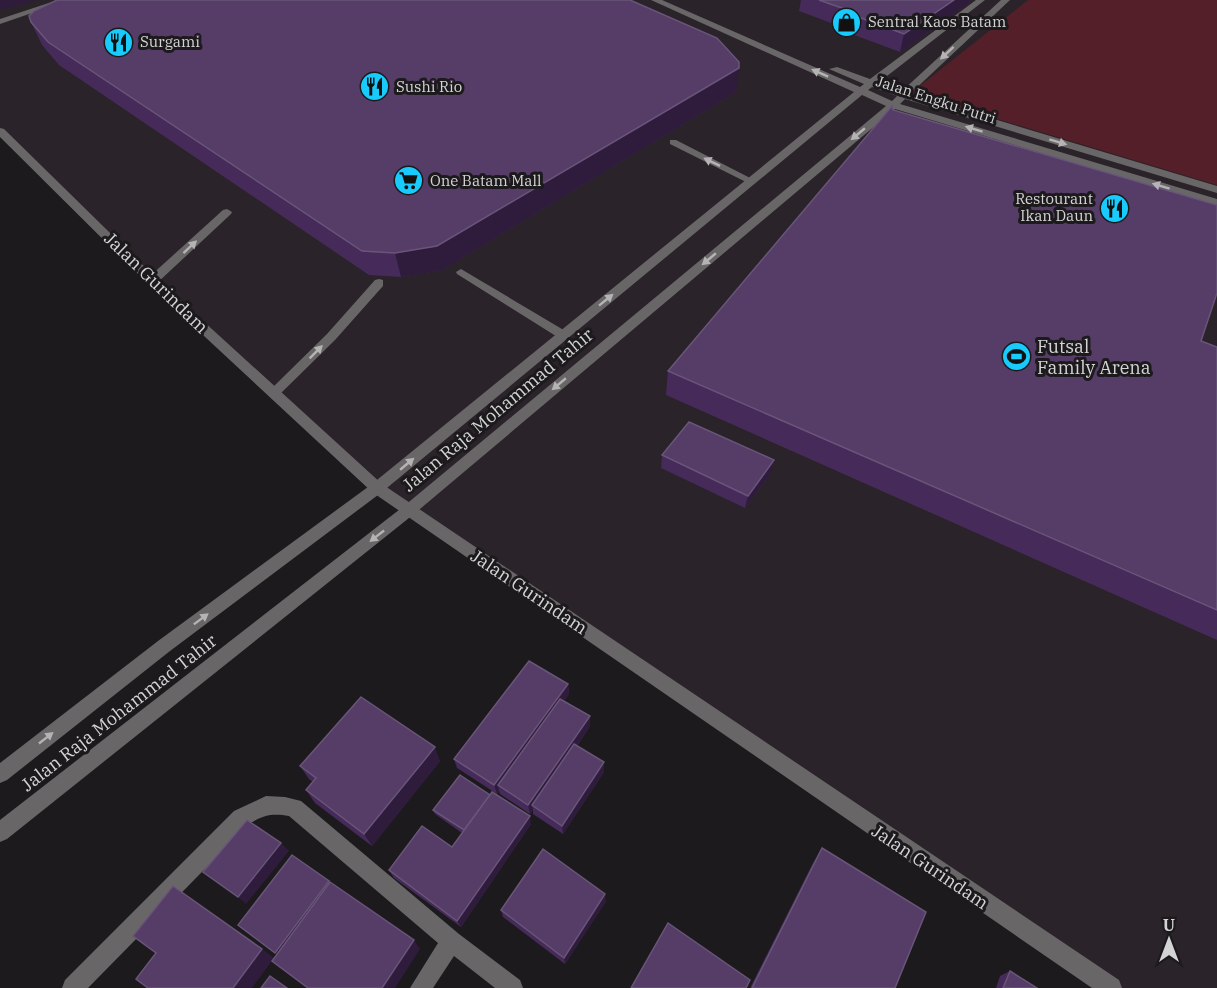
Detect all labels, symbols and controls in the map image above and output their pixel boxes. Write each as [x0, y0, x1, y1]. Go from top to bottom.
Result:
shop icon: Sentral Kaos Batam [831, 6, 863, 38]
place label: Sentral Kaos Batam [868, 12, 1006, 31]
restaurant icon: Surgami [103, 26, 135, 58]
place label: Surgami [140, 32, 200, 51]
one-way arrow [940, 46, 954, 60]
one-way arrow [811, 68, 829, 78]
restaurant icon: Sushi Rio [359, 71, 391, 103]
street label: Jalan Engku Putri [874, 71, 999, 128]
place label: Sushi Rio [396, 77, 462, 96]
one-way arrow [965, 124, 983, 133]
one-way arrow [850, 127, 866, 140]
one-way arrow [1050, 138, 1068, 147]
one-way arrow [703, 157, 720, 166]
supermarket icon: One Batam Mall [393, 165, 425, 197]
place label: One Batam Mall [430, 171, 541, 190]
one-way arrow [1152, 181, 1170, 190]
place label: Restourant Ikan Daun [1015, 189, 1093, 225]
restaurant icon: Restourant Ikan Daun [1098, 192, 1130, 224]
street label: Jalan Gurindam [99, 227, 213, 338]
one-way arrow [183, 240, 197, 254]
one-way arrow [702, 252, 717, 265]
one-way arrow [598, 294, 613, 307]
street label: Jalan Raja Mohammad Tahir [398, 323, 598, 496]
place label: Futsal Family Arena [1037, 335, 1151, 379]
sports icon: Futsal Family Arena [1000, 341, 1032, 373]
one-way arrow [308, 346, 322, 360]
one-way arrow [551, 378, 567, 391]
one-way arrow [399, 458, 414, 471]
one-way arrow [369, 529, 385, 542]
street label: Jalan Gurindam [466, 544, 592, 639]
one-way arrow [192, 613, 208, 625]
street label: Jalan Raja Mohammad Tahir [16, 629, 221, 796]
one-way arrow [38, 732, 54, 745]
street label: Jalan Gurindam [867, 819, 993, 914]
north arrow [1139, 910, 1199, 970]
text: U [1163, 915, 1175, 935]

